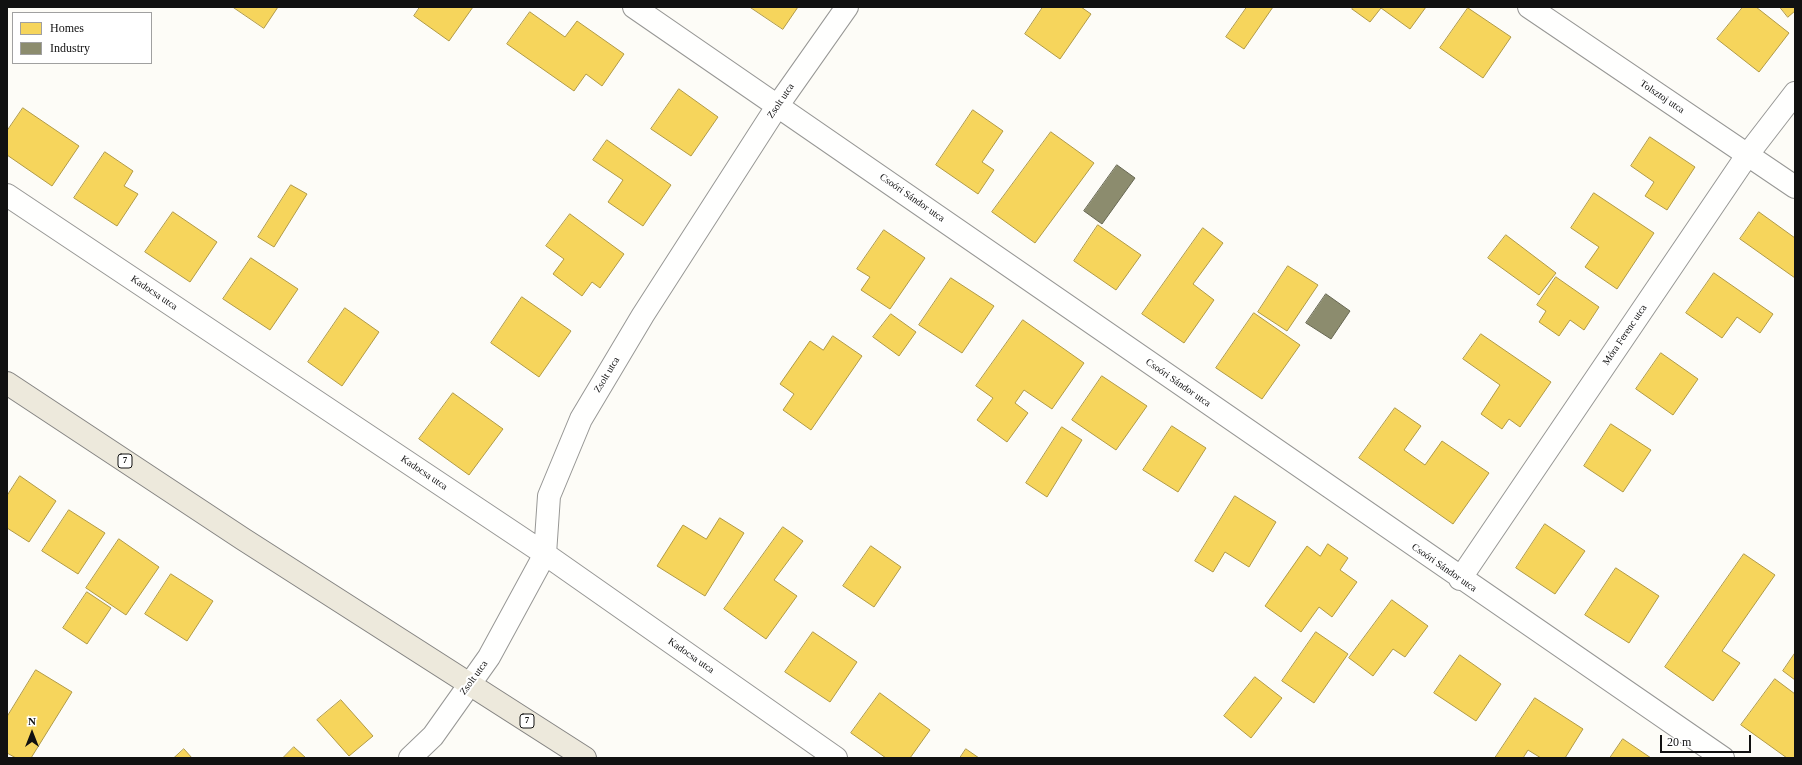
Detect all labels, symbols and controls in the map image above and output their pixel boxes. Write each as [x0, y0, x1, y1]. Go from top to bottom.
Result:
legend [12, 12, 152, 64]
text: Homes [50, 21, 84, 35]
text: Industry [50, 41, 90, 55]
street label: Tolsztoj utca [1637, 78, 1687, 116]
street label: Zsolt utca [765, 81, 797, 121]
street label: Csoóri Sándor utca [877, 171, 947, 225]
street label: Kadocsa utca [128, 273, 180, 313]
street label: Móra Ferenc utca [1600, 302, 1650, 368]
street label: Zsolt utca [592, 355, 622, 395]
street label: Csoóri Sándor utca [1143, 356, 1213, 410]
street label: Kadocsa utca [398, 453, 450, 493]
road number: 7 [118, 454, 132, 468]
street label: Csoóri Sándor utca [1409, 541, 1479, 595]
street label: Kadocsa utca [666, 636, 716, 676]
street label: Zsolt utca [457, 658, 491, 698]
north arrow [12, 713, 52, 753]
road number: 7 [520, 714, 534, 728]
text: N [28, 715, 36, 727]
scale bar [1662, 727, 1753, 753]
text: 20 m [1667, 735, 1691, 749]

